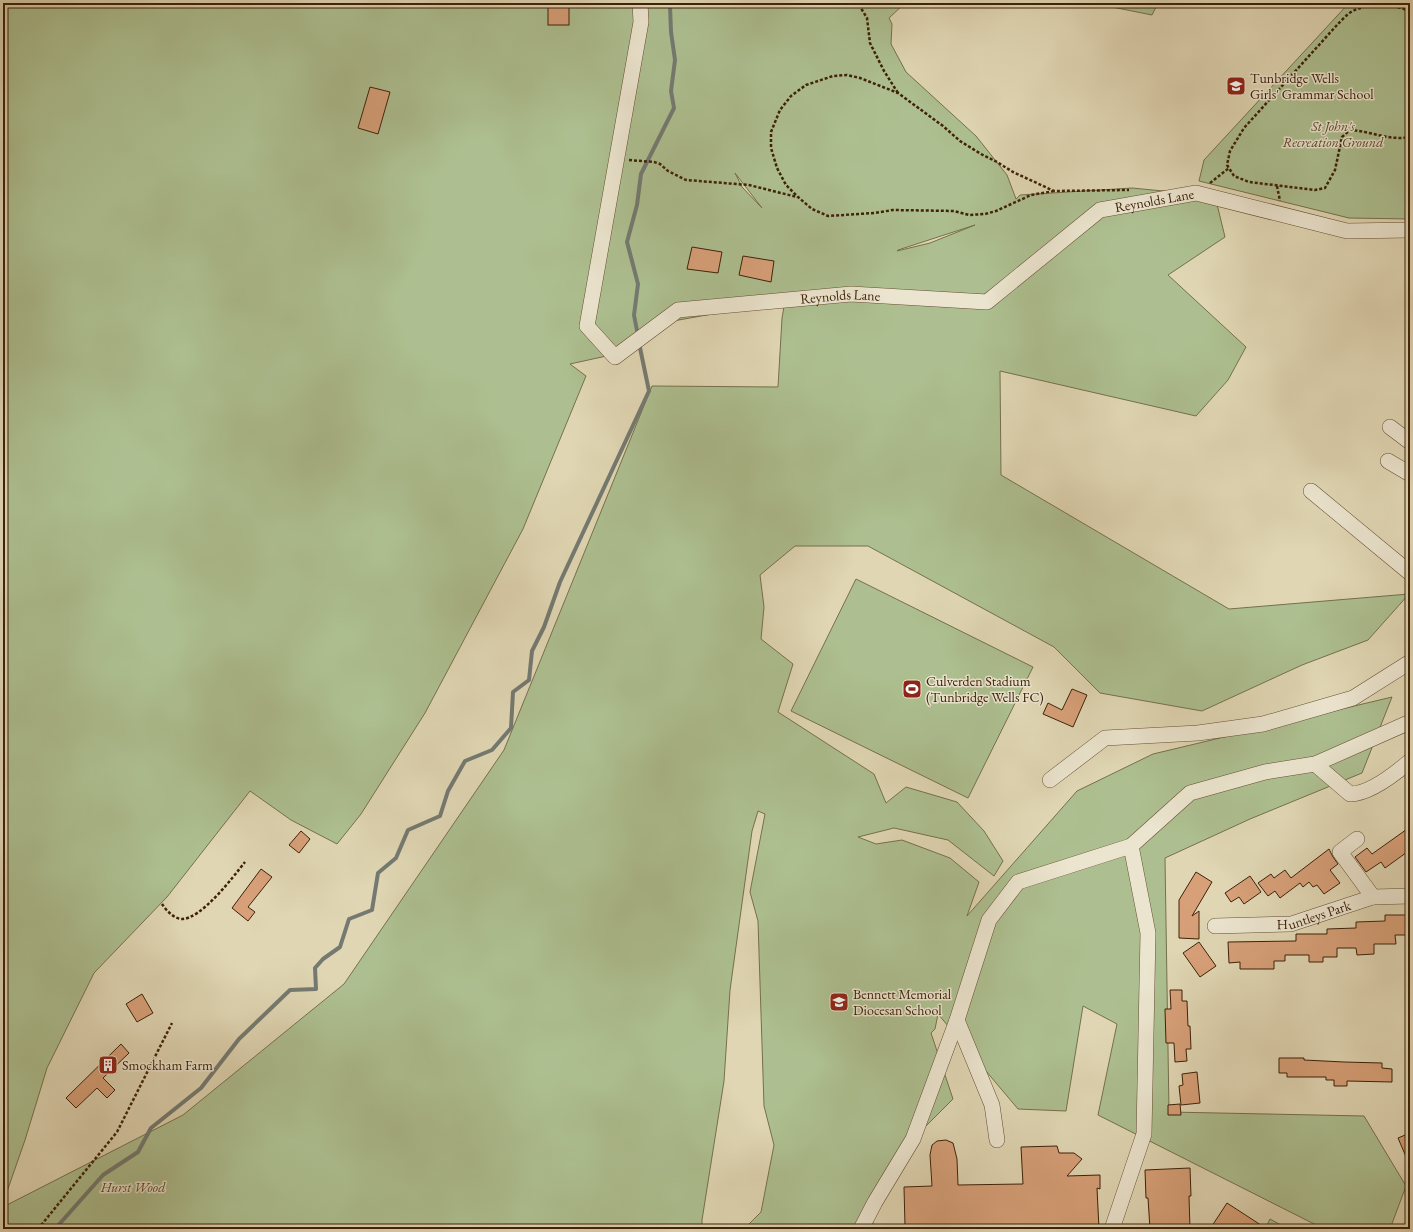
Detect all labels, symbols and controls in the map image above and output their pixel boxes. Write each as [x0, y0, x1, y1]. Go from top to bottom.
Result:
place label: Tunbridge Wells Girls' Grammar School [1250, 69, 1374, 103]
school or university icon: Tunbridge Wells Girls' Grammar School [1225, 75, 1247, 97]
park label: St John's Recreation Ground [1283, 117, 1384, 151]
street label: Reynolds Lane [1113, 184, 1196, 216]
street label: Reynolds Lane [799, 285, 881, 308]
place label: Culverden Stadium (Tunbridge Wells FC) [926, 672, 1044, 706]
sports icon: Culverden Stadium (Tunbridge Wells FC) [901, 678, 923, 700]
street label: Huntleys Park [1276, 896, 1353, 934]
place label: Bennett Memorial Diocesan School [853, 985, 952, 1019]
school or university icon: Bennett Memorial Diocesan School [828, 991, 850, 1013]
building icon: Smockham Farm [97, 1054, 119, 1076]
place label: Smockham Farm [122, 1056, 213, 1074]
park label: Hurst Wood [100, 1178, 166, 1196]

